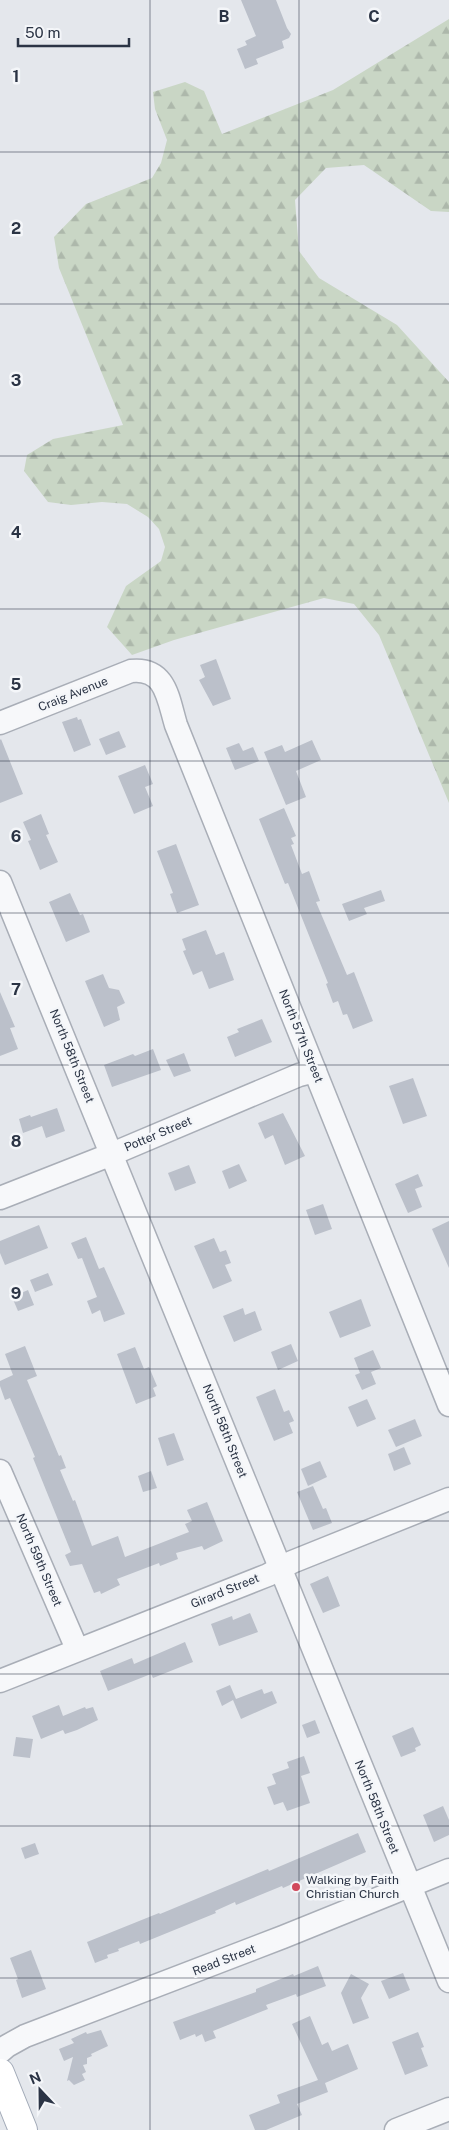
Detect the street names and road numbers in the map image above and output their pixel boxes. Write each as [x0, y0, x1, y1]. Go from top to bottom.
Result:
street label: Craig Avenue [36, 674, 110, 714]
street label: North 57th Street [276, 987, 326, 1085]
street label: North 58th Street [47, 1007, 97, 1105]
street label: Potter Street [122, 1113, 194, 1155]
street label: North 58th Street [200, 1382, 250, 1480]
street label: North 59th Street [13, 1511, 65, 1609]
street label: Girard Street [189, 1571, 262, 1611]
street label: North 58th Street [352, 1758, 402, 1856]
street label: Read Street [190, 1941, 258, 1978]

